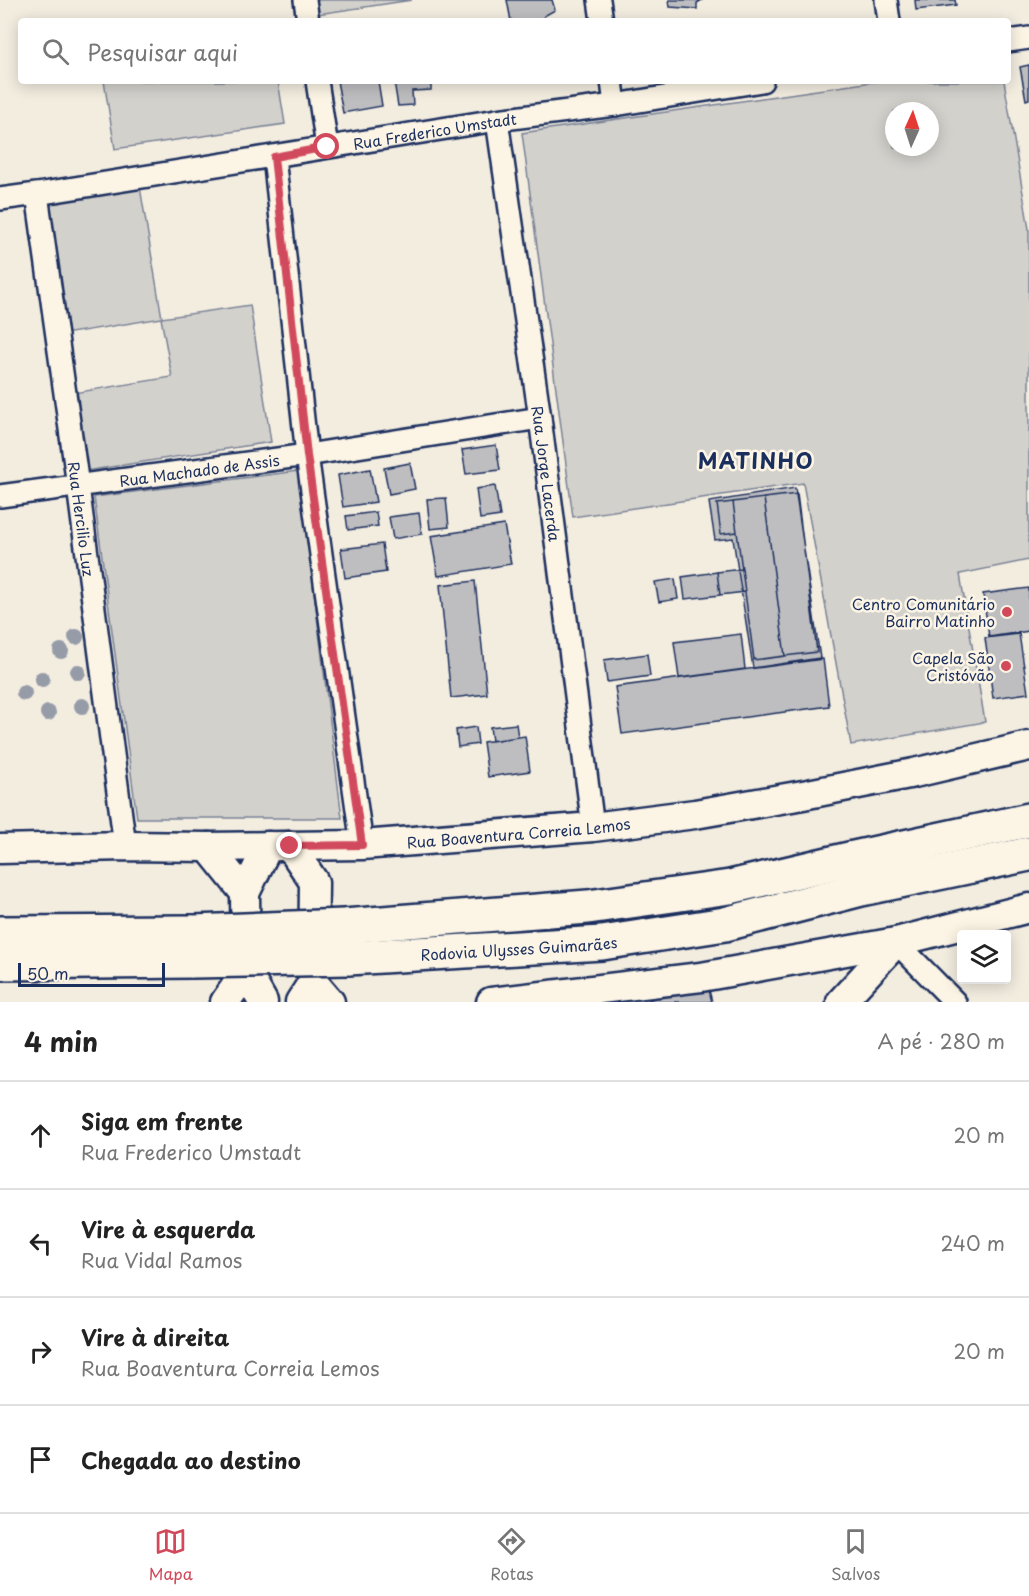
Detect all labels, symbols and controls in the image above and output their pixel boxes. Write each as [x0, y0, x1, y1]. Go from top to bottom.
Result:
search box [18, 18, 1011, 84]
icon: search [39, 35, 72, 68]
text: Pesquisar aqui [87, 35, 238, 68]
north arrow [885, 102, 939, 156]
street label: Rua Frederico Umstadt [351, 106, 518, 155]
route start [313, 133, 339, 159]
street label: Rua Jorge Lacerda [527, 404, 567, 543]
district label: MATINHO [698, 444, 814, 476]
street label: Rua Machado de Assis [118, 447, 281, 491]
street label: Rua Hercilio Luz [63, 460, 101, 578]
place label: Centro Comunitário Bairro Matinho [852, 592, 995, 632]
marker: Centro Comunitário Bairro Matinho [1000, 605, 1014, 619]
place label: Capela São Cristóvão [912, 646, 994, 686]
marker: Capela São Cristóvão [999, 659, 1013, 673]
street label: Rua Boaventura Correia Lemos [406, 811, 631, 853]
route end [276, 832, 302, 858]
street label: Rodovia Ulysses Guimarães [420, 929, 619, 965]
map controls [957, 930, 1011, 984]
button: layers [957, 930, 1011, 984]
scale bar [18, 960, 165, 988]
text: 50 m [27, 961, 68, 985]
text: 4 min [24, 1022, 98, 1061]
text: A pé · 280 m [877, 1026, 1005, 1056]
text: Siga em frente [81, 1104, 243, 1137]
icon: ahead [24, 1119, 57, 1152]
text: 20 m [953, 1120, 1005, 1150]
text: Rua Frederico Umstadt [81, 1137, 301, 1167]
text: Vire à esquerda [81, 1212, 255, 1245]
icon: left [24, 1227, 57, 1260]
text: 240 m [940, 1228, 1005, 1258]
text: Rua Vidal Ramos [81, 1245, 242, 1275]
text: Vire à direita [81, 1320, 229, 1353]
icon: right [24, 1335, 57, 1368]
text: 20 m [953, 1336, 1005, 1366]
text: Rua Boaventura Correia Lemos [81, 1353, 379, 1383]
icon: arrive [24, 1443, 57, 1476]
text: Chegada ao destino [81, 1443, 301, 1476]
tab: Mapa [149, 1525, 193, 1585]
tab: Rotas [490, 1525, 534, 1585]
tab: Salvos [831, 1525, 880, 1585]

